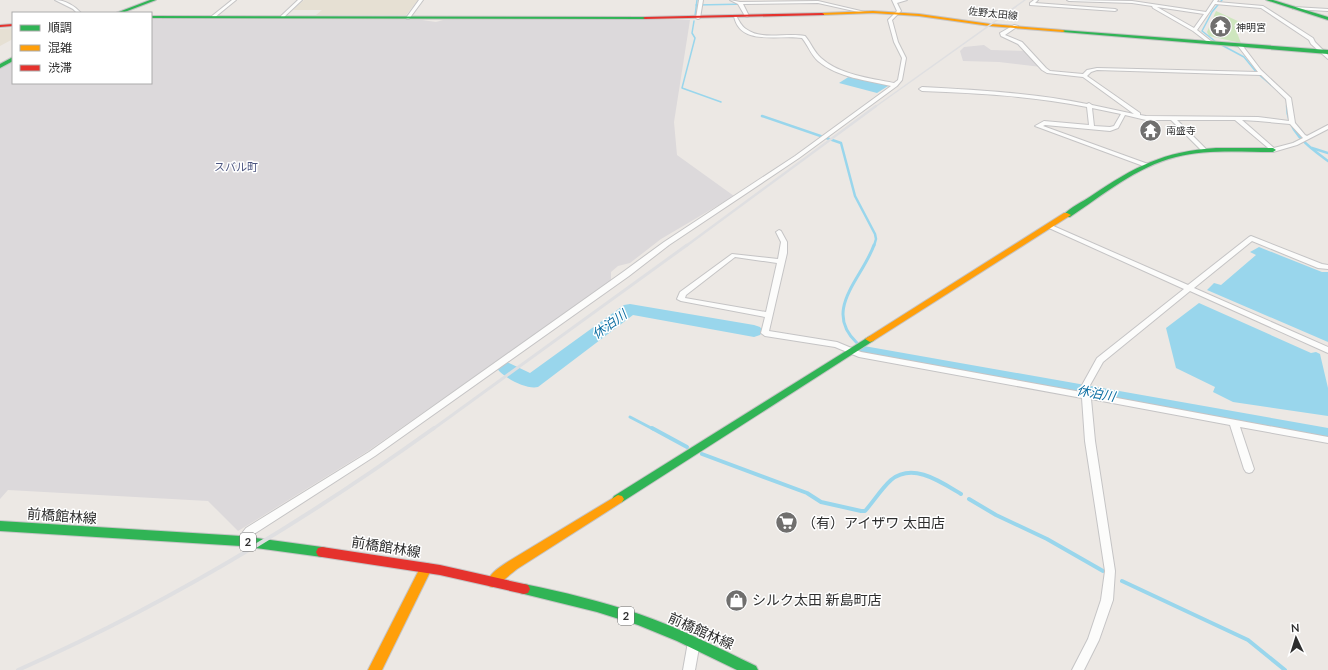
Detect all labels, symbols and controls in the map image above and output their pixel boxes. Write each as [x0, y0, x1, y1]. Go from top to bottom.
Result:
street label: 佐野太田線 [968, 4, 1018, 22]
legend [12, 12, 152, 84]
temple icon: 神明宮 [1208, 14, 1234, 40]
text: 順調 [48, 20, 72, 35]
place label: 神明宮 [1236, 21, 1266, 33]
text: 混雑 [48, 40, 72, 55]
text: 渋滞 [48, 60, 72, 75]
temple icon: 南盛寺 [1138, 117, 1164, 143]
place label: 南盛寺 [1166, 124, 1196, 136]
district label: スバル町 [214, 160, 258, 173]
water label: 休泊川 [589, 305, 631, 342]
water label: 休泊川 [1075, 382, 1119, 405]
street label: 前橋館林線 [27, 505, 98, 526]
supermarket icon: （有）アイザワ 太田店 [773, 510, 799, 536]
place label: （有）アイザワ 太田店 [802, 514, 945, 531]
road number: 2 [240, 533, 256, 551]
street label: 前橋館林線 [350, 533, 422, 560]
shop icon: シルク太田 新島町店 [723, 587, 749, 613]
place label: シルク太田 新島町店 [752, 591, 882, 608]
road number: 2 [618, 607, 634, 625]
street label: 前橋館林線 [666, 609, 737, 653]
north arrow [1276, 618, 1316, 658]
text: N [1291, 621, 1300, 634]

